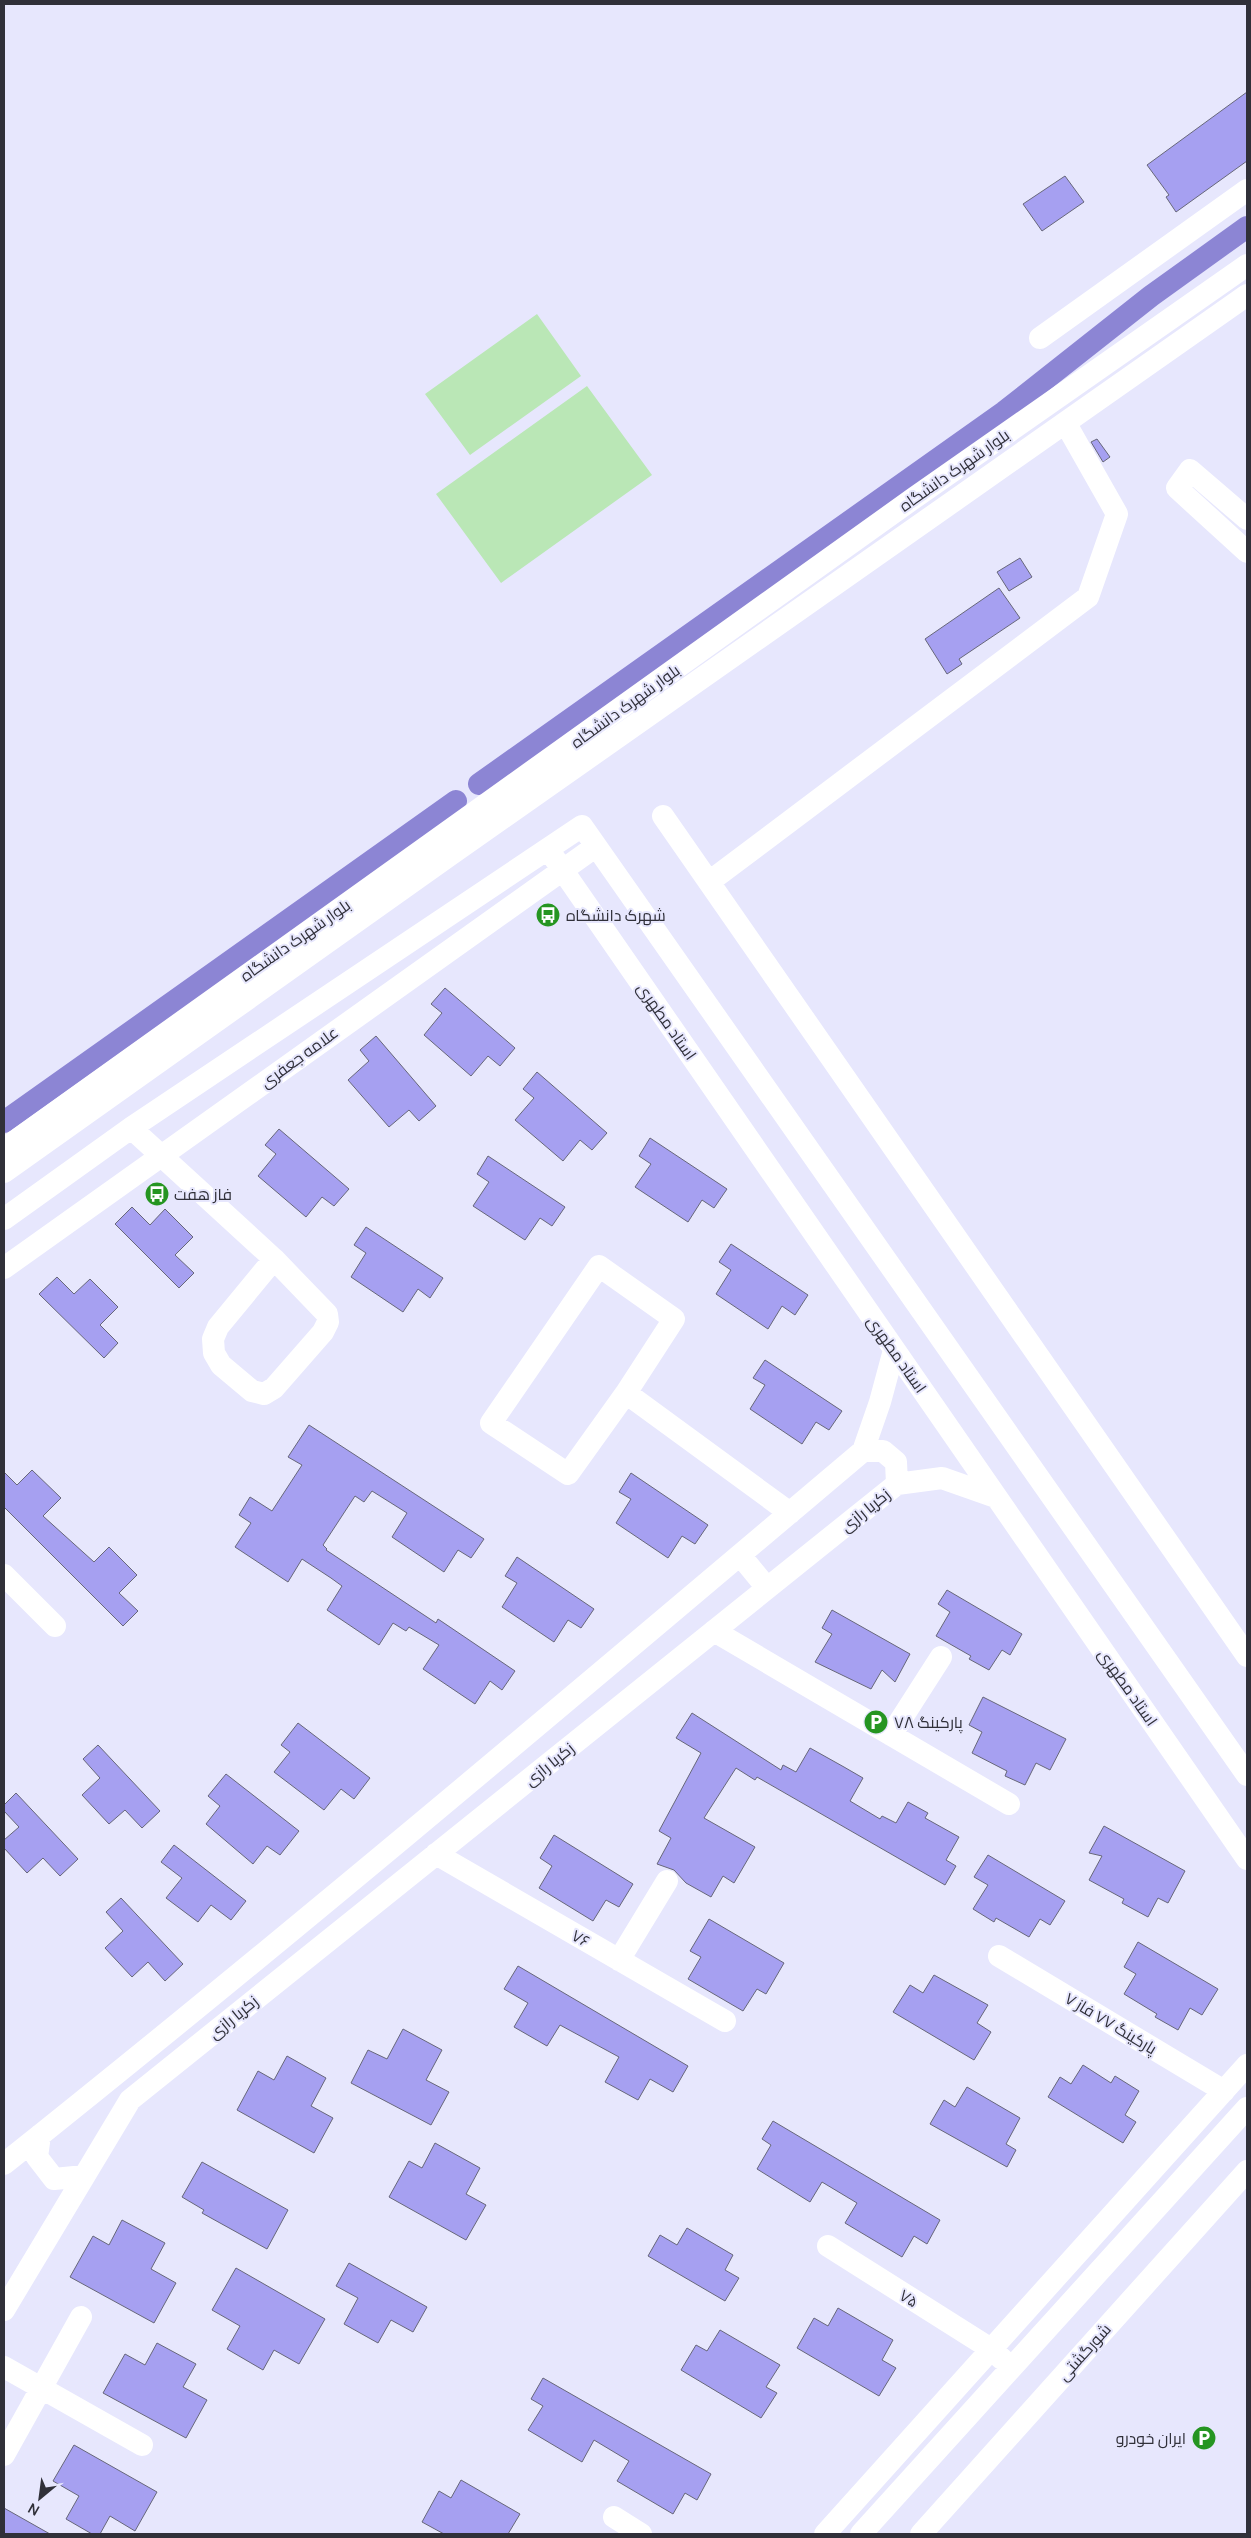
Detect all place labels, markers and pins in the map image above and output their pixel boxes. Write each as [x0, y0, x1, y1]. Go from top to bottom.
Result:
bus stop icon: شهرک دانشگاه [535, 902, 561, 928]
place label: شهرک دانشگاه [566, 904, 666, 926]
bus stop icon: فاز هفت [144, 1181, 170, 1207]
place label: فاز هفت [174, 1183, 232, 1205]
parking icon: پارکینگ ۷۸ [863, 1709, 889, 1735]
place label: پارکینگ ۷۸ [894, 1711, 964, 1734]
parking icon: ایران خودرو [1191, 2425, 1217, 2451]
place label: ایران خودرو [1116, 2427, 1186, 2449]

